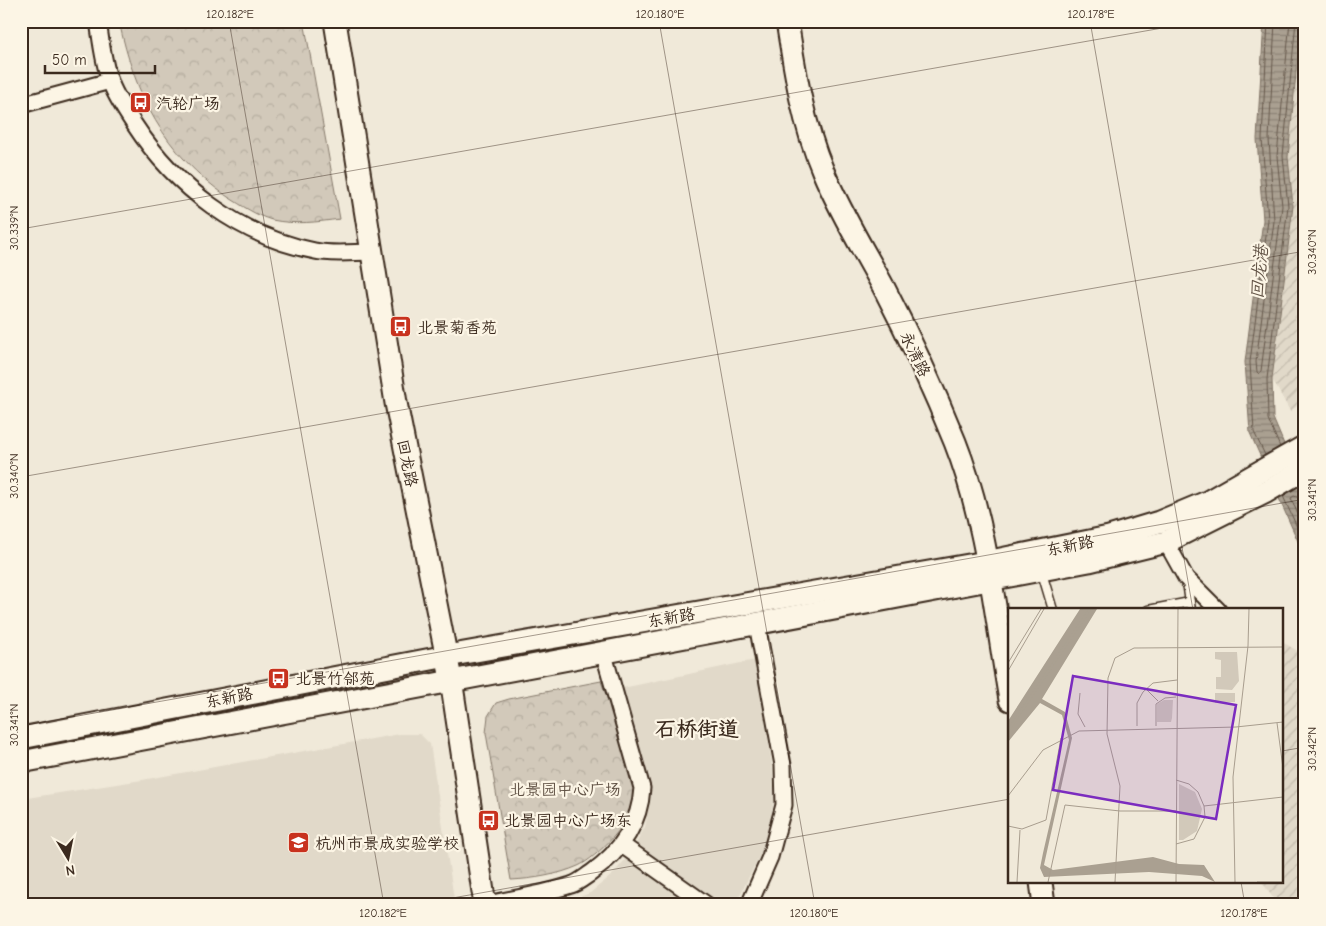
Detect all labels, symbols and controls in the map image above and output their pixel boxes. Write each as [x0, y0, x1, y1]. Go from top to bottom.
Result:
text: 120.182°E [206, 7, 254, 21]
text: 120.180°E [636, 7, 684, 21]
text: 120.178°E [1068, 7, 1114, 21]
scale bar [45, 42, 155, 74]
text: 50 m [52, 51, 87, 69]
bus stop icon: 汽轮广场 [128, 91, 152, 115]
place label: 汽轮广场 [156, 95, 220, 113]
text: 30.339°N [7, 206, 21, 250]
text: 30.340°N [1305, 229, 1319, 275]
water label: 回龙港 [1247, 242, 1272, 300]
bus stop icon: 北景菊香苑 [389, 315, 413, 339]
place label: 北景菊香苑 [417, 319, 497, 337]
street label: 永清路 [896, 329, 934, 380]
street label: 回龙路 [394, 438, 420, 488]
text: 30.340°N [7, 453, 21, 499]
text: 30.341°N [1305, 479, 1319, 521]
street label: 东新路 [1045, 533, 1095, 559]
street label: 东新路 [646, 605, 696, 631]
inset map [1008, 608, 1284, 884]
bus stop icon: 北景竹邻苑 [267, 666, 291, 690]
place label: 北景竹邻苑 [295, 670, 375, 688]
street label: 东新路 [204, 685, 254, 711]
text: 30.341°N [7, 704, 21, 746]
district label: 石桥街道 [655, 717, 739, 741]
text: 30.342°N [1305, 727, 1319, 771]
park label: 北景园中心广场 [509, 781, 621, 799]
bus stop icon: 北景园中心广场东 [476, 808, 500, 832]
place label: 北景园中心广场东 [504, 812, 632, 830]
school or university icon: 杭州市景成实验学校 [287, 831, 311, 855]
north arrow [42, 834, 92, 884]
place label: 杭州市景成实验学校 [315, 835, 459, 853]
text: N [64, 861, 76, 879]
text: 120.182°E [359, 906, 407, 920]
text: 120.180°E [790, 906, 838, 920]
text: 120.178°E [1221, 906, 1267, 920]

